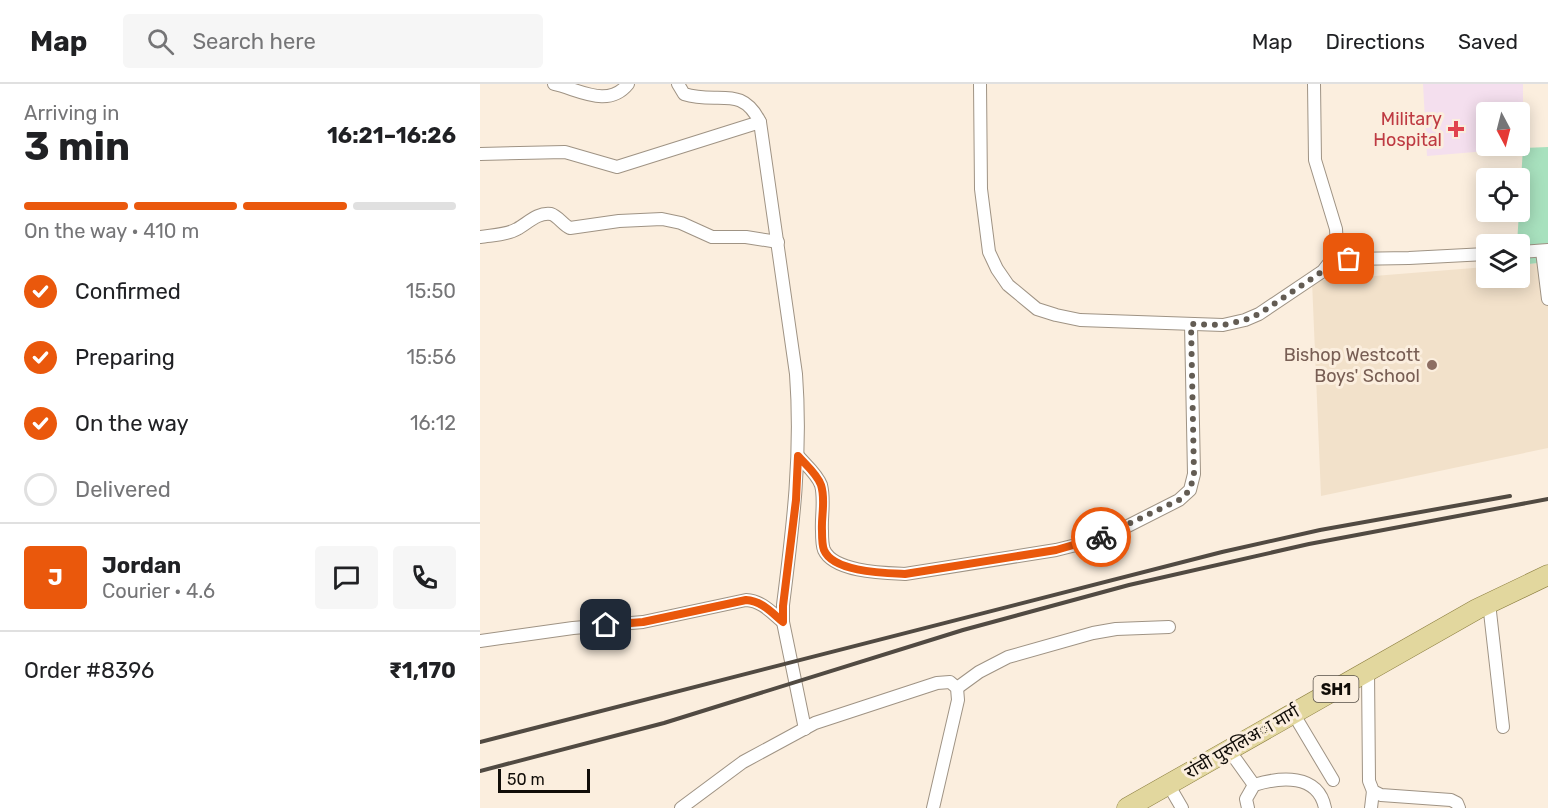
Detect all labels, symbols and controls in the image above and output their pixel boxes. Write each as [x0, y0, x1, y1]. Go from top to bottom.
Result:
search box [123, 14, 543, 68]
text: Map [30, 25, 87, 58]
icon: search [144, 25, 177, 58]
text: Search here [192, 28, 316, 55]
text: Map [1252, 29, 1293, 54]
text: Directions [1326, 29, 1425, 54]
text: Saved [1458, 29, 1518, 54]
text: Arriving in [24, 101, 119, 125]
north arrow [1476, 102, 1530, 156]
map controls [1476, 102, 1530, 288]
place label: Military Hospital [1373, 108, 1442, 151]
marker: Military Hospital [1447, 120, 1465, 138]
text: 16:21–16:26 [327, 122, 456, 149]
text: 3 min [24, 124, 130, 170]
button: locate [1476, 168, 1530, 222]
text: On the way · 410 m [24, 219, 199, 243]
pin [1323, 233, 1374, 284]
button: layers [1476, 234, 1530, 288]
icon: bag [1332, 242, 1365, 275]
icon: check [24, 275, 57, 308]
text: Confirmed [75, 278, 181, 305]
text: 15:50 [406, 279, 456, 303]
icon: check [24, 341, 57, 374]
text: Preparing [75, 344, 175, 371]
place label: Bishop Westcott Boys' School [1284, 344, 1420, 387]
text: 15:56 [407, 345, 456, 369]
marker: Bishop Westcott Boys' School [1425, 358, 1439, 372]
icon: check [24, 407, 57, 440]
text: On the way [75, 410, 189, 437]
text: 16:12 [410, 411, 456, 435]
text: Delivered [75, 476, 171, 503]
courier [1071, 507, 1131, 567]
icon: bike [1085, 521, 1118, 554]
button: chat [315, 546, 378, 609]
button: phone [393, 546, 456, 609]
text: Jordan [102, 552, 181, 579]
text: J [48, 564, 63, 591]
text: Courier · 4.6 [102, 579, 215, 603]
pin [580, 599, 631, 650]
icon: home [589, 608, 622, 641]
text: Order #8396 [24, 657, 154, 684]
text: ₹1,170 [389, 657, 456, 684]
road number: SH1 [1314, 676, 1358, 702]
street label: रांची पुरुलिअा मार्ग [1181, 700, 1304, 784]
scale bar [498, 766, 590, 794]
text: 50 m [507, 770, 545, 789]

